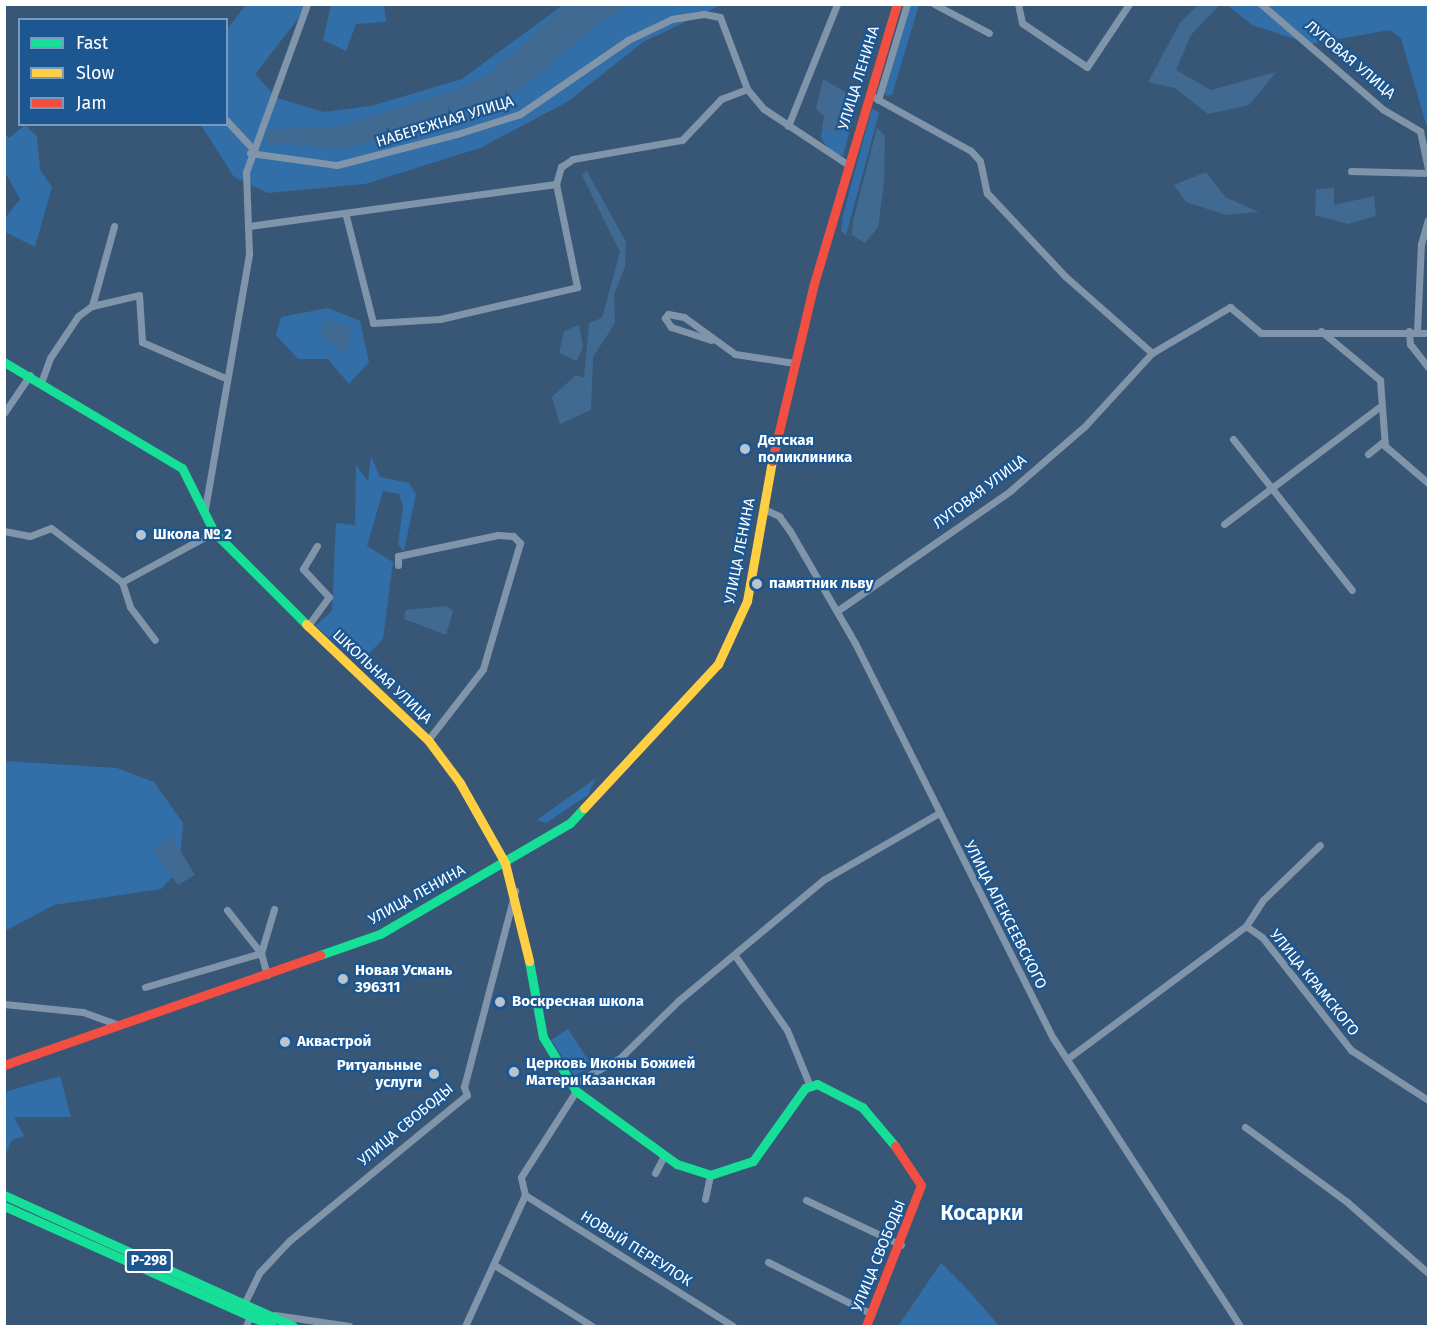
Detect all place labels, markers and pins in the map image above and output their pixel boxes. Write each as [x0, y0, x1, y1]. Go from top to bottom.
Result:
place label: Детская поликлиника [758, 431, 852, 466]
marker: Детская поликлиника [736, 440, 754, 458]
place label: Школа № 2 [153, 526, 232, 544]
marker: Школа № 2 [134, 528, 148, 542]
place label: памятник льву [769, 575, 873, 593]
marker: памятник льву [750, 577, 764, 591]
place label: Новая Усмань 396311 [355, 961, 452, 996]
marker: Новая Усмань 396311 [336, 972, 350, 986]
place label: Воскресная школа [512, 993, 644, 1011]
marker: Воскресная школа [493, 995, 507, 1009]
place label: Аквастрой [297, 1033, 371, 1051]
marker: Аквастрой [278, 1035, 292, 1049]
place label: Церковь Иконы Божией Матери Казанская [526, 1054, 695, 1089]
place label: Ритуальные услуги [337, 1056, 422, 1091]
marker: Церковь Иконы Божией Матери Казанская [507, 1065, 521, 1079]
marker: Ритуальные услуги [427, 1067, 441, 1081]

